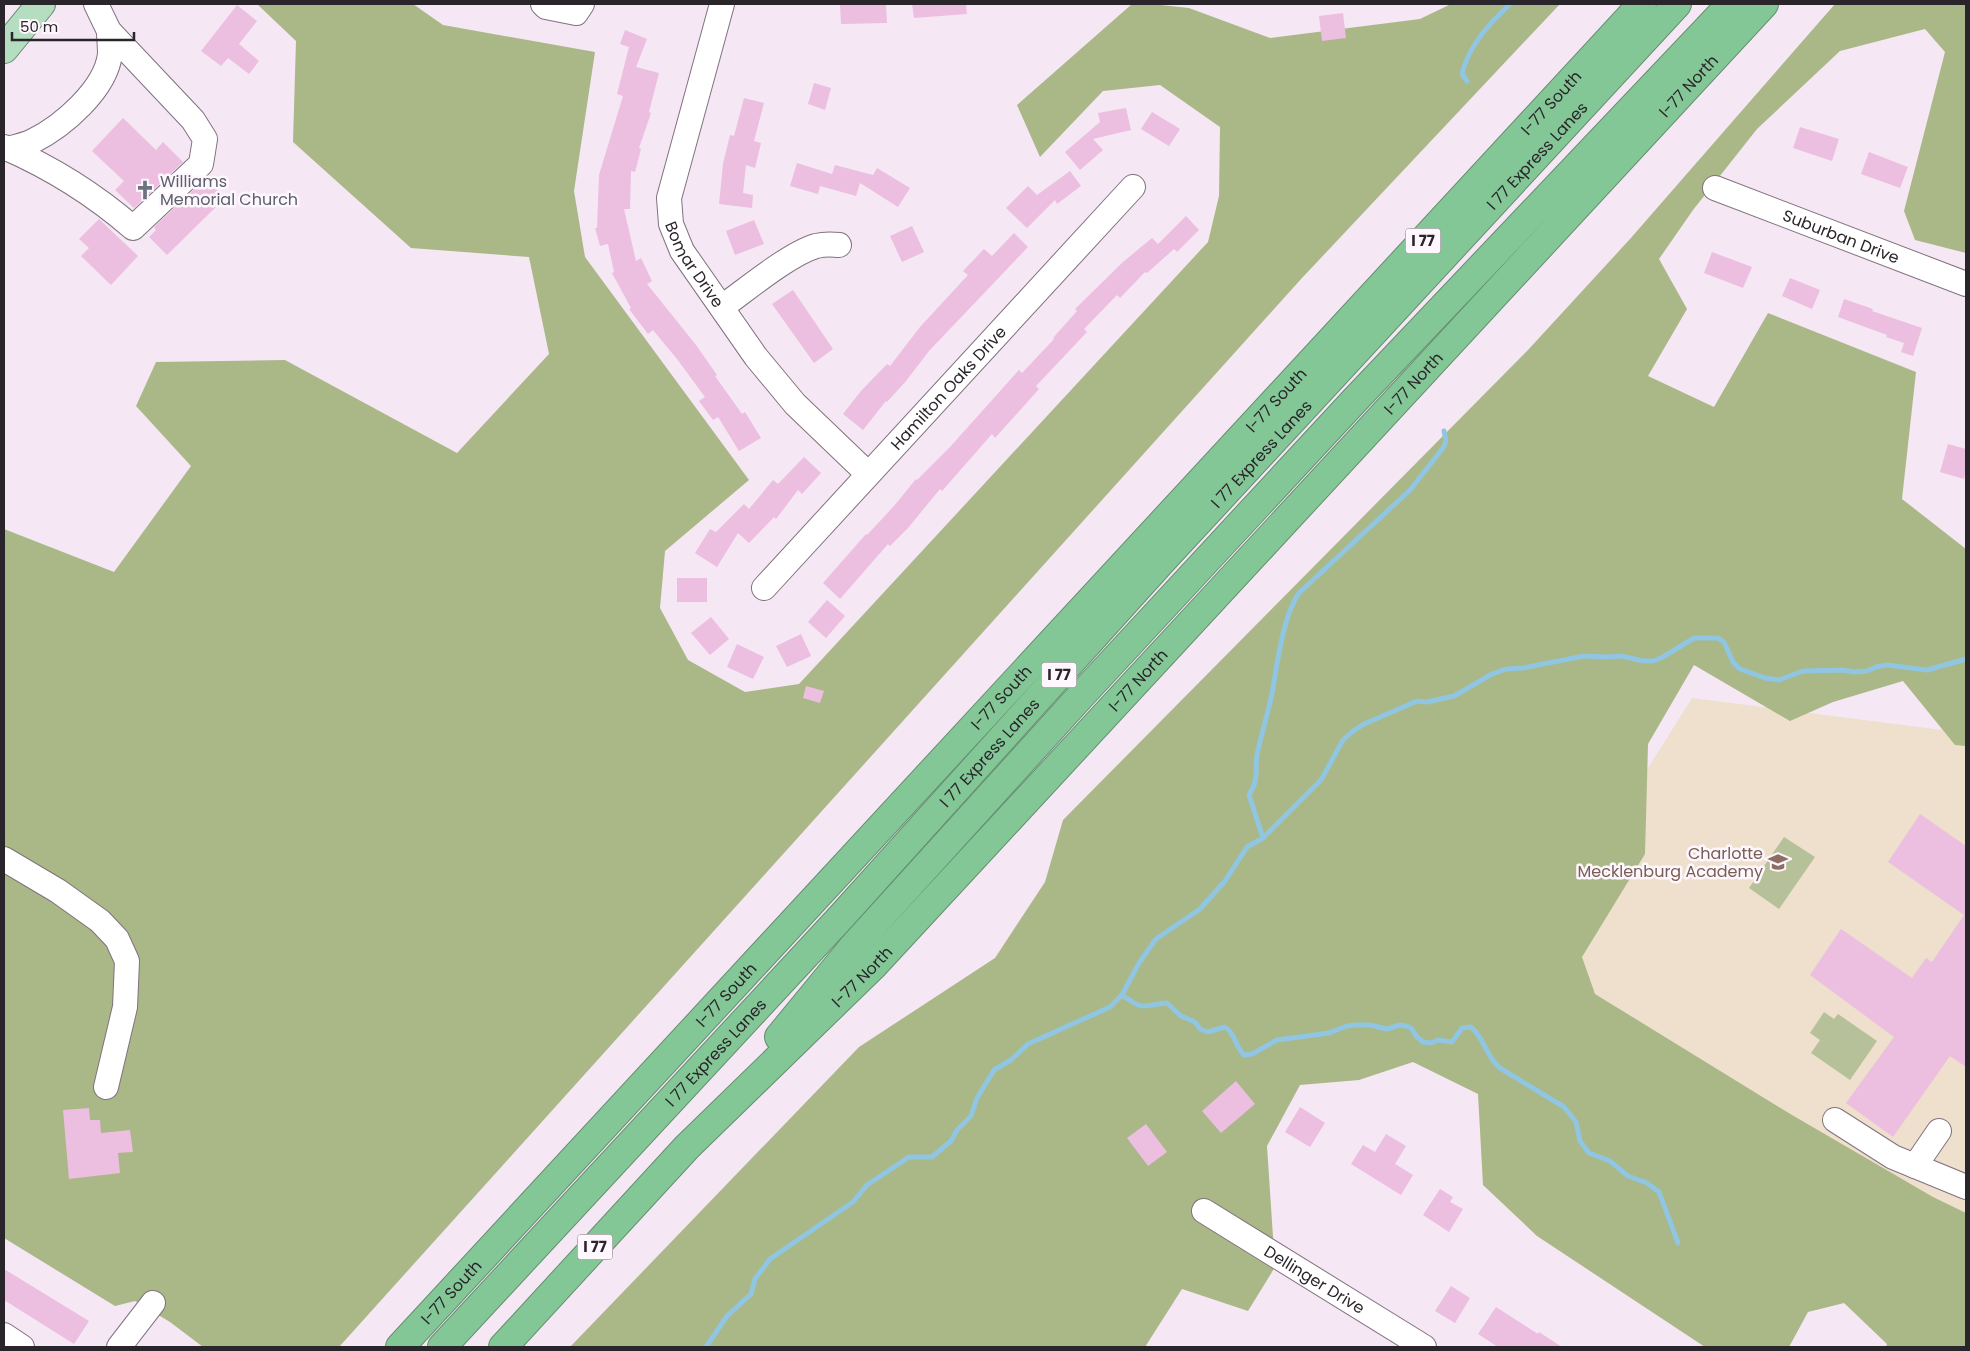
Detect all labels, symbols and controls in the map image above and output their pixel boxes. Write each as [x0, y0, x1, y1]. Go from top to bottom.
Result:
scale bar [12, 10, 135, 42]
text: 50 m [20, 16, 58, 37]
street label: I-77 North [1654, 50, 1724, 123]
street label: I-77 South [1515, 66, 1587, 140]
street label: I 77 Express Lanes [1481, 97, 1593, 215]
place label: Williams Memorial Church [160, 170, 298, 211]
church icon: Williams Memorial Church [134, 179, 156, 201]
street label: Suburban Drive [1779, 204, 1903, 269]
street label: Bomar Drive [659, 218, 729, 312]
road number: I 77 [1406, 228, 1440, 254]
street label: Hamilton Oaks Drive [885, 321, 1012, 455]
street label: I-77 North [1378, 347, 1448, 420]
street label: I-77 South [1240, 363, 1312, 438]
street label: I 77 Express Lanes [1206, 395, 1317, 513]
street label: I-77 North [1103, 644, 1173, 717]
street label: I-77 South [965, 660, 1037, 735]
road number: I 77 [1042, 662, 1076, 688]
street label: I 77 Express Lanes [934, 693, 1045, 813]
place label: Charlotte Mecklenburg Academy [1578, 842, 1763, 883]
school or university icon: Charlotte Mecklenburg Academy [1767, 851, 1789, 873]
street label: I-77 North [826, 941, 898, 1012]
street label: I-77 South [690, 958, 762, 1032]
street label: I 77 Express Lanes [660, 994, 772, 1112]
road number: I 77 [578, 1234, 612, 1260]
street label: Dellinger Drive [1260, 1240, 1369, 1320]
street label: I-77 South [416, 1255, 487, 1330]

